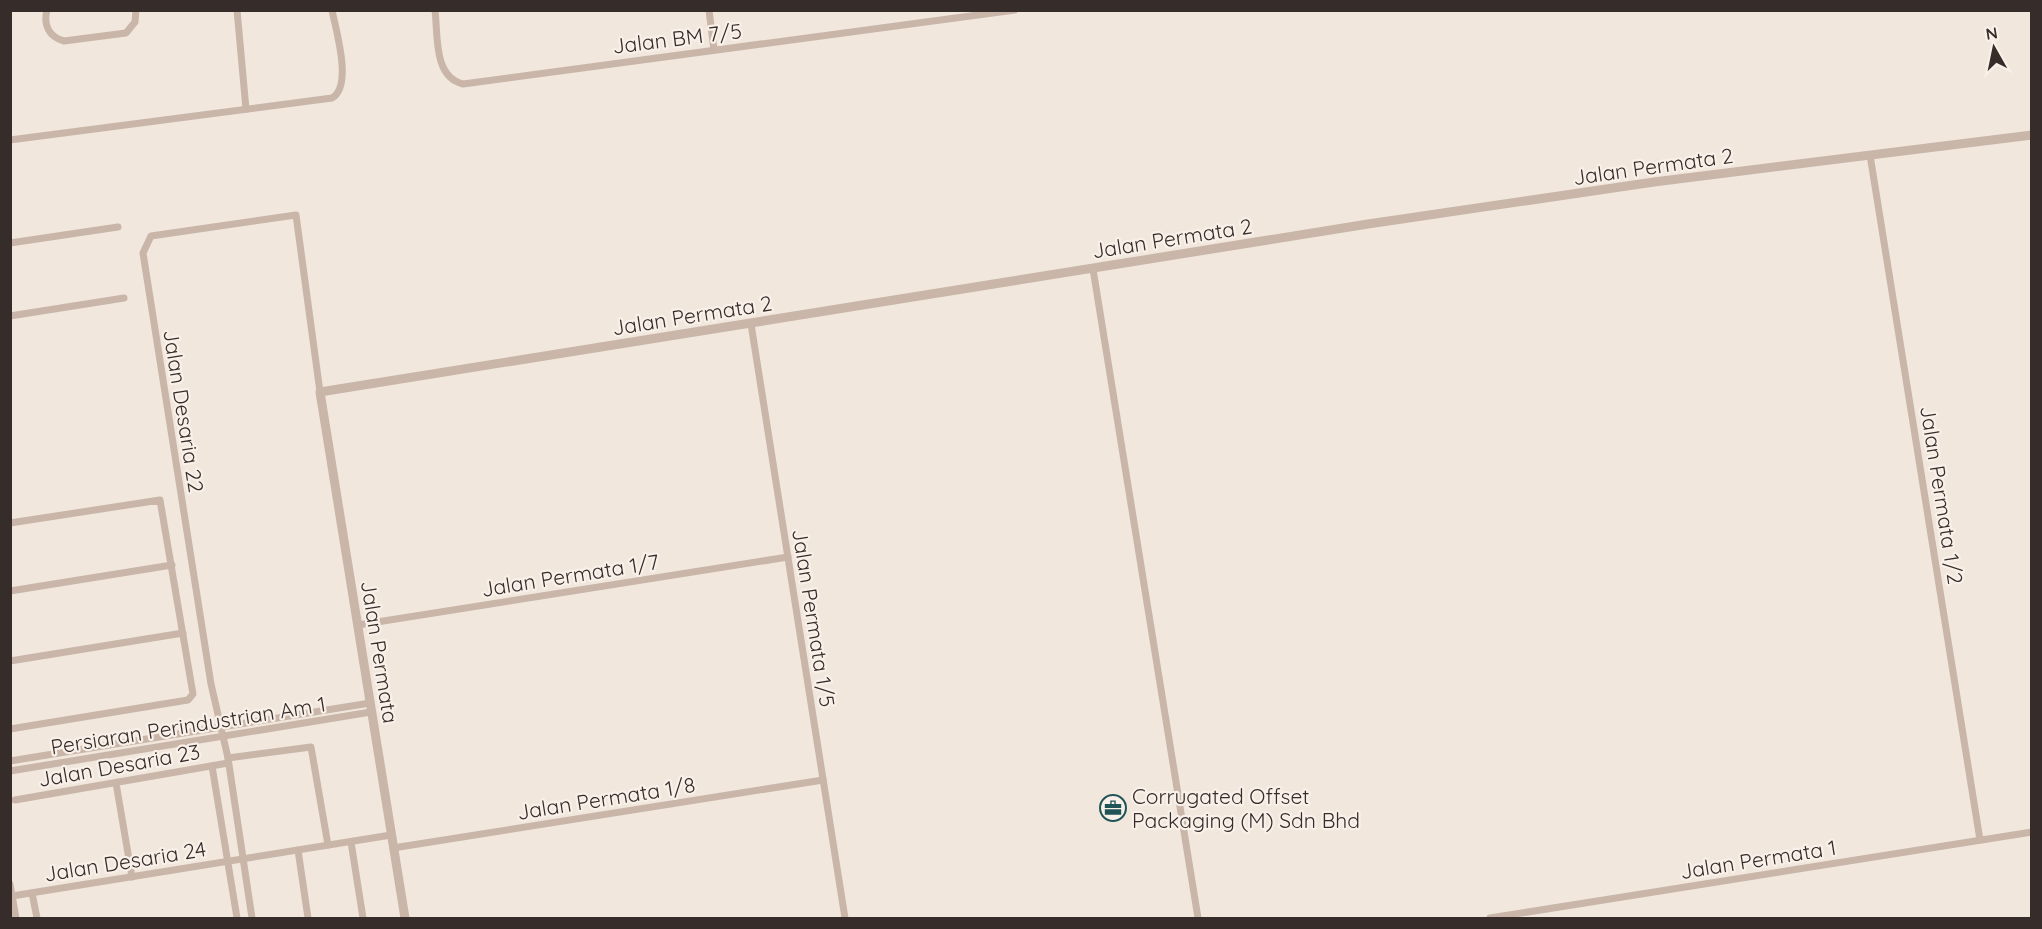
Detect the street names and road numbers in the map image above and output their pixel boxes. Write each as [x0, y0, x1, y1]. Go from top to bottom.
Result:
street label: Jalan BM 7/5 [611, 17, 743, 59]
street label: Jalan Permata 2 [1571, 142, 1735, 190]
street label: Jalan Permata 2 [1090, 213, 1254, 263]
street label: Jalan Permata 2 [610, 290, 774, 340]
street label: Jalan Desaria 22 [158, 328, 210, 494]
street label: Jalan Permata 1/2 [1915, 404, 1969, 586]
street label: Jalan Permata 1/5 [787, 527, 841, 709]
street label: Jalan Permata 1/7 [479, 548, 661, 602]
street label: Jalan Permata [356, 579, 404, 725]
street label: Persiaran Perindustrian Am 1 [49, 690, 327, 760]
street label: Jalan Desaria 23 [36, 738, 202, 792]
street label: Jalan Permata 1/8 [515, 771, 697, 825]
street label: Jalan Permata 1 [1678, 834, 1838, 884]
street label: Jalan Desaria 24 [42, 835, 208, 887]

